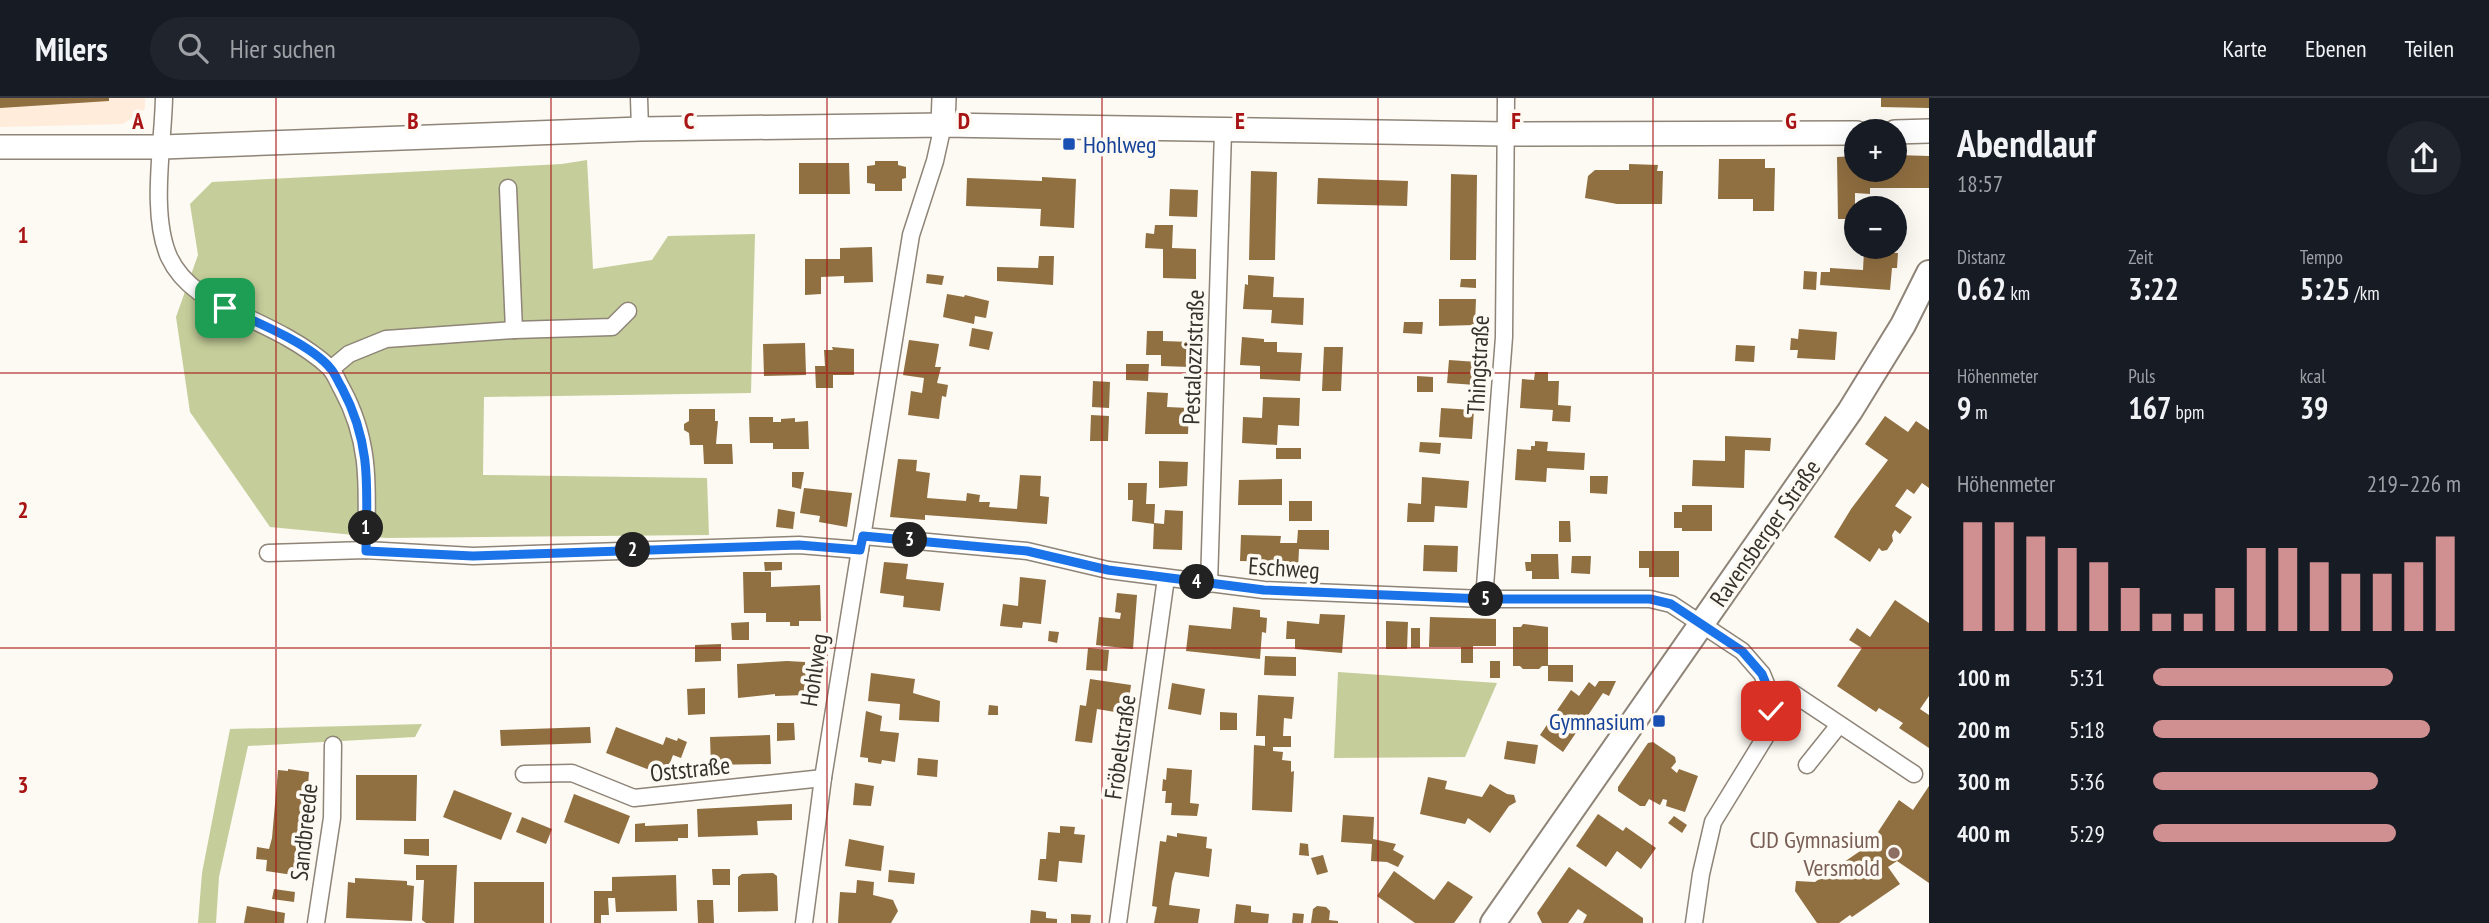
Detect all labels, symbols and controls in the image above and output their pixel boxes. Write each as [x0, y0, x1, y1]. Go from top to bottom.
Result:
search box [150, 17, 640, 80]
text: Milers [35, 27, 108, 70]
icon: search [174, 29, 212, 67]
text: Hier suchen [230, 32, 336, 65]
text: Karte [2223, 33, 2267, 64]
text: Ebenen [2305, 33, 2367, 64]
text: Teilen [2405, 33, 2454, 64]
text: A [131, 106, 144, 135]
text: B [407, 106, 419, 135]
text: C [684, 106, 695, 135]
text: D [958, 106, 970, 135]
text: E [1235, 106, 1245, 135]
text: F [1511, 106, 1521, 135]
text: G [1785, 106, 1797, 135]
text: Abendlauf [1957, 118, 2095, 167]
map controls [1844, 119, 1907, 259]
button: + [1844, 119, 1907, 182]
button: share [2387, 121, 2461, 195]
place label: Hohlweg [1083, 129, 1156, 160]
marker: Hohlweg [1061, 136, 1077, 152]
text: 18:57 [1957, 169, 2003, 198]
button: − [1844, 196, 1907, 259]
text: 1 [18, 220, 29, 249]
text: Distanz [1957, 245, 2006, 269]
text: Zeit [2128, 245, 2153, 269]
text: Tempo [2300, 245, 2343, 269]
text: 0.62 [1957, 269, 2006, 308]
text: 3:22 [2128, 269, 2179, 308]
text: 5:25 [2300, 269, 2350, 308]
pin [195, 278, 255, 338]
text: km [2006, 281, 2030, 305]
text: /km [2350, 281, 2380, 305]
icon: arrive [206, 289, 244, 327]
street label: Pestalozzistraße [1175, 289, 1211, 425]
street label: Thingstraße [1460, 314, 1496, 416]
text: Höhenmeter [1957, 364, 2038, 388]
text: Puls [2128, 364, 2155, 388]
text: kcal [2300, 364, 2326, 388]
text: 9 [1957, 388, 1971, 427]
text: 167 [2128, 388, 2171, 427]
text: 39 [2300, 388, 2328, 427]
text: m [1971, 400, 1988, 424]
text: bpm [2171, 400, 2204, 424]
street label: Ravensberger Straße [1703, 453, 1827, 613]
text: Höhenmeter [1957, 469, 2055, 498]
text: 219–226 m [2367, 469, 2461, 498]
text: 2 [18, 495, 29, 524]
pin: 1 [348, 510, 384, 546]
text: 1 [361, 515, 370, 539]
pin: 3 [892, 522, 928, 558]
text: 3 [905, 527, 914, 551]
pin: 2 [616, 532, 650, 568]
text: 2 [628, 537, 637, 561]
street label: Eschweg [1247, 550, 1321, 586]
pin: 4 [1180, 564, 1214, 600]
text: 4 [1192, 569, 1201, 593]
pin: 5 [1468, 582, 1504, 616]
text: 5 [1481, 586, 1490, 610]
street label: Hohlweg [793, 631, 835, 709]
text: 100 m [1957, 663, 2010, 692]
text: 5:31 [2069, 663, 2105, 692]
pin [1741, 681, 1801, 741]
icon: check [1752, 692, 1790, 730]
street label: Fröbelstraße [1097, 693, 1143, 801]
place label: Gymnasium [1549, 706, 1645, 737]
marker: Gymnasium [1651, 713, 1667, 729]
text: 200 m [1957, 715, 2010, 744]
text: 5:18 [2069, 715, 2105, 744]
street label: Oststraße [648, 749, 732, 789]
text: 300 m [1957, 767, 2010, 796]
text: 5:36 [2069, 767, 2105, 796]
text: 3 [18, 770, 29, 799]
street label: Sandbreede [283, 782, 325, 882]
text: 400 m [1957, 819, 2010, 848]
text: 5:29 [2069, 819, 2105, 848]
place label: CJD Gymnasium Versmold [1750, 824, 1880, 883]
marker: CJD Gymnasium Versmold [1886, 845, 1902, 861]

